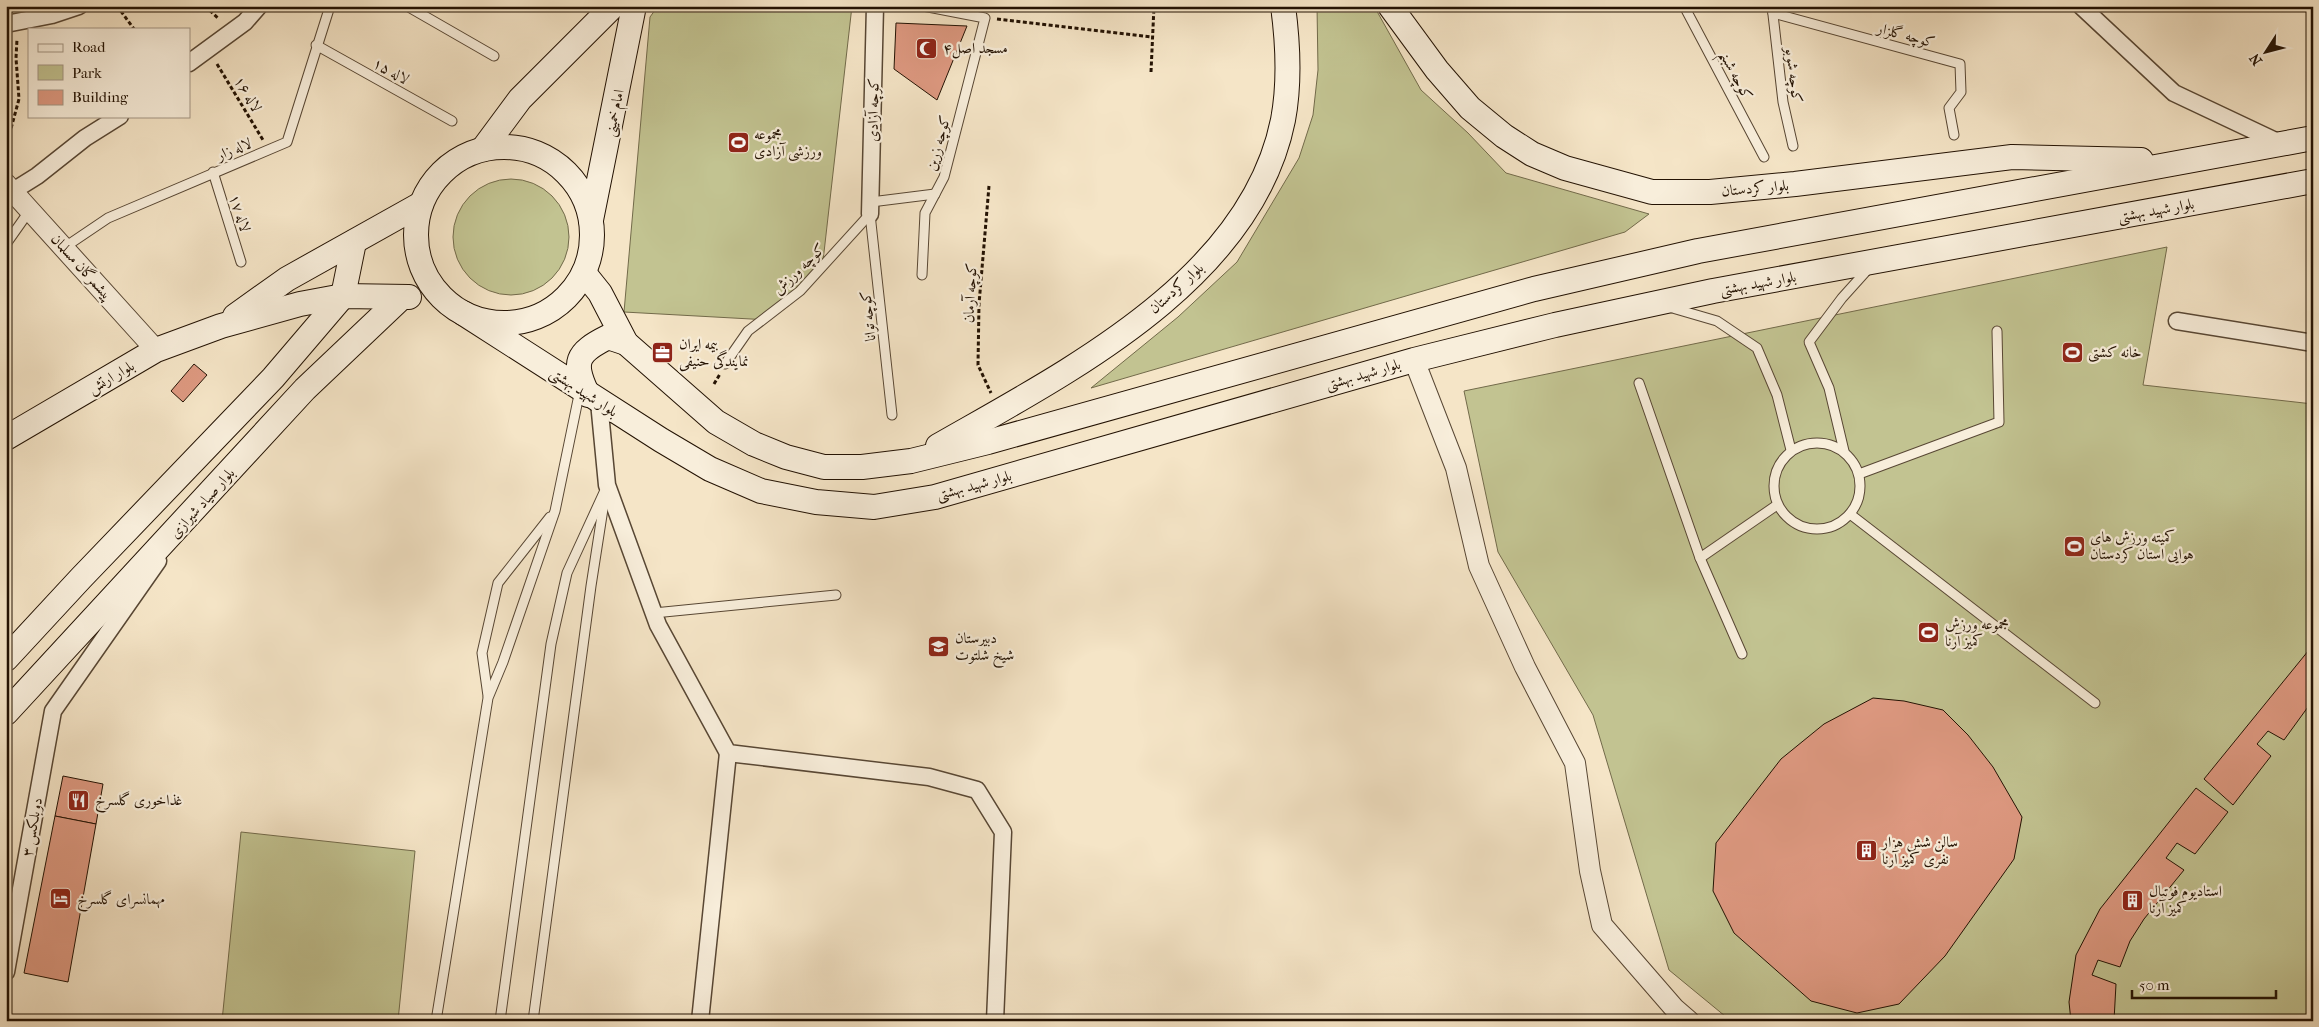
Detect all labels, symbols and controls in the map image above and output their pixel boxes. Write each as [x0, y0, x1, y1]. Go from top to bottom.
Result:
street label: کوچه گلزار [1873, 18, 1937, 53]
legend [28, 28, 190, 118]
north arrow [2242, 28, 2292, 78]
mosque icon: مسجد اصل۴ [915, 36, 939, 60]
text: Road [72, 38, 106, 56]
place label: مسجد اصل۴ [943, 39, 1008, 59]
street label: کوچه شوبو [1779, 44, 1806, 104]
street label: کوچه شبنم [1710, 47, 1757, 106]
text: N [2246, 50, 2266, 69]
street label: لاله ۱۵ [370, 54, 412, 88]
text: Park [72, 64, 102, 82]
street label: لاله ۱۶ [230, 73, 266, 115]
street label: کوچه آزادی [863, 78, 885, 142]
text: Building [72, 88, 129, 106]
street label: امام خمینی [600, 88, 632, 139]
street label: کوچه زرین [922, 113, 956, 173]
place label: مجموعه ورزشی آزادی [754, 125, 822, 162]
sports icon: مجموعه ورزشی آزادی [726, 131, 750, 155]
street label: لاله زار [212, 134, 254, 165]
street label: بلوار کردستان [1721, 176, 1790, 200]
street label: لاله ۱۷ [225, 192, 255, 234]
street label: بلوار شهید بهشتی [2116, 194, 2196, 228]
street label: پیشمرگان مسلمان [47, 230, 117, 305]
street label: کوچه ورزش [769, 240, 830, 300]
street label: بلوار کردستان [1145, 259, 1207, 317]
street label: کوچه آرمان [959, 262, 983, 324]
street label: بلوار شهید بهشتی [1718, 267, 1798, 301]
street label: کوچه توانا [856, 290, 882, 342]
place label: بیمه ایران نمایندگی حنیفی [679, 335, 749, 372]
sports icon: خانه کشتی [2060, 340, 2084, 364]
office icon: بیمه ایران نمایندگی حنیفی [651, 341, 675, 365]
place label: خانه کشتی [2088, 343, 2142, 363]
street label: بلوار شهید بهشتی [1323, 355, 1403, 395]
street label: بلوار ارتش [84, 356, 138, 398]
street label: بلوار شهید بهشتی [546, 363, 621, 422]
street label: بلوار صیاد شیرازی [166, 464, 239, 542]
street label: بلوار شهید بهشتی [934, 466, 1014, 506]
place label: کمیته ورزش های هوایی استان کردستان [2090, 528, 2194, 564]
sports icon: کمیته ورزش های هوایی استان کردستان [2062, 534, 2086, 558]
place label: مجموعه ورزش کمیز آرنا [1945, 615, 2009, 650]
sports icon: مجموعه ورزش کمیز آرنا [1917, 621, 1941, 645]
place label: دبیرستان شیخ شلتوت [955, 629, 1014, 669]
school or university icon: دبیرستان شیخ شلتوت [927, 635, 951, 659]
restaurant icon: غذاخوری گلسرخ [67, 788, 91, 812]
place label: غذاخوری گلسرخ [95, 791, 183, 813]
street label: دوبلکس ۳ [18, 796, 47, 858]
place label: سالن شش هزار نفری کمیز آرنا [1880, 833, 1958, 869]
building icon: سالن شش هزار نفری کمیز آرنا [1854, 839, 1878, 863]
place label: استادیوم فوتبال کمیز آرنا [2149, 882, 2222, 917]
hotel icon: مهمانسرای گلسرخ [49, 887, 73, 911]
building icon: استادیوم فوتبال کمیز آرنا [2121, 888, 2145, 912]
place label: مهمانسرای گلسرخ [77, 890, 165, 912]
scale bar [2132, 967, 2275, 999]
text: 50 m [2139, 976, 2170, 994]

